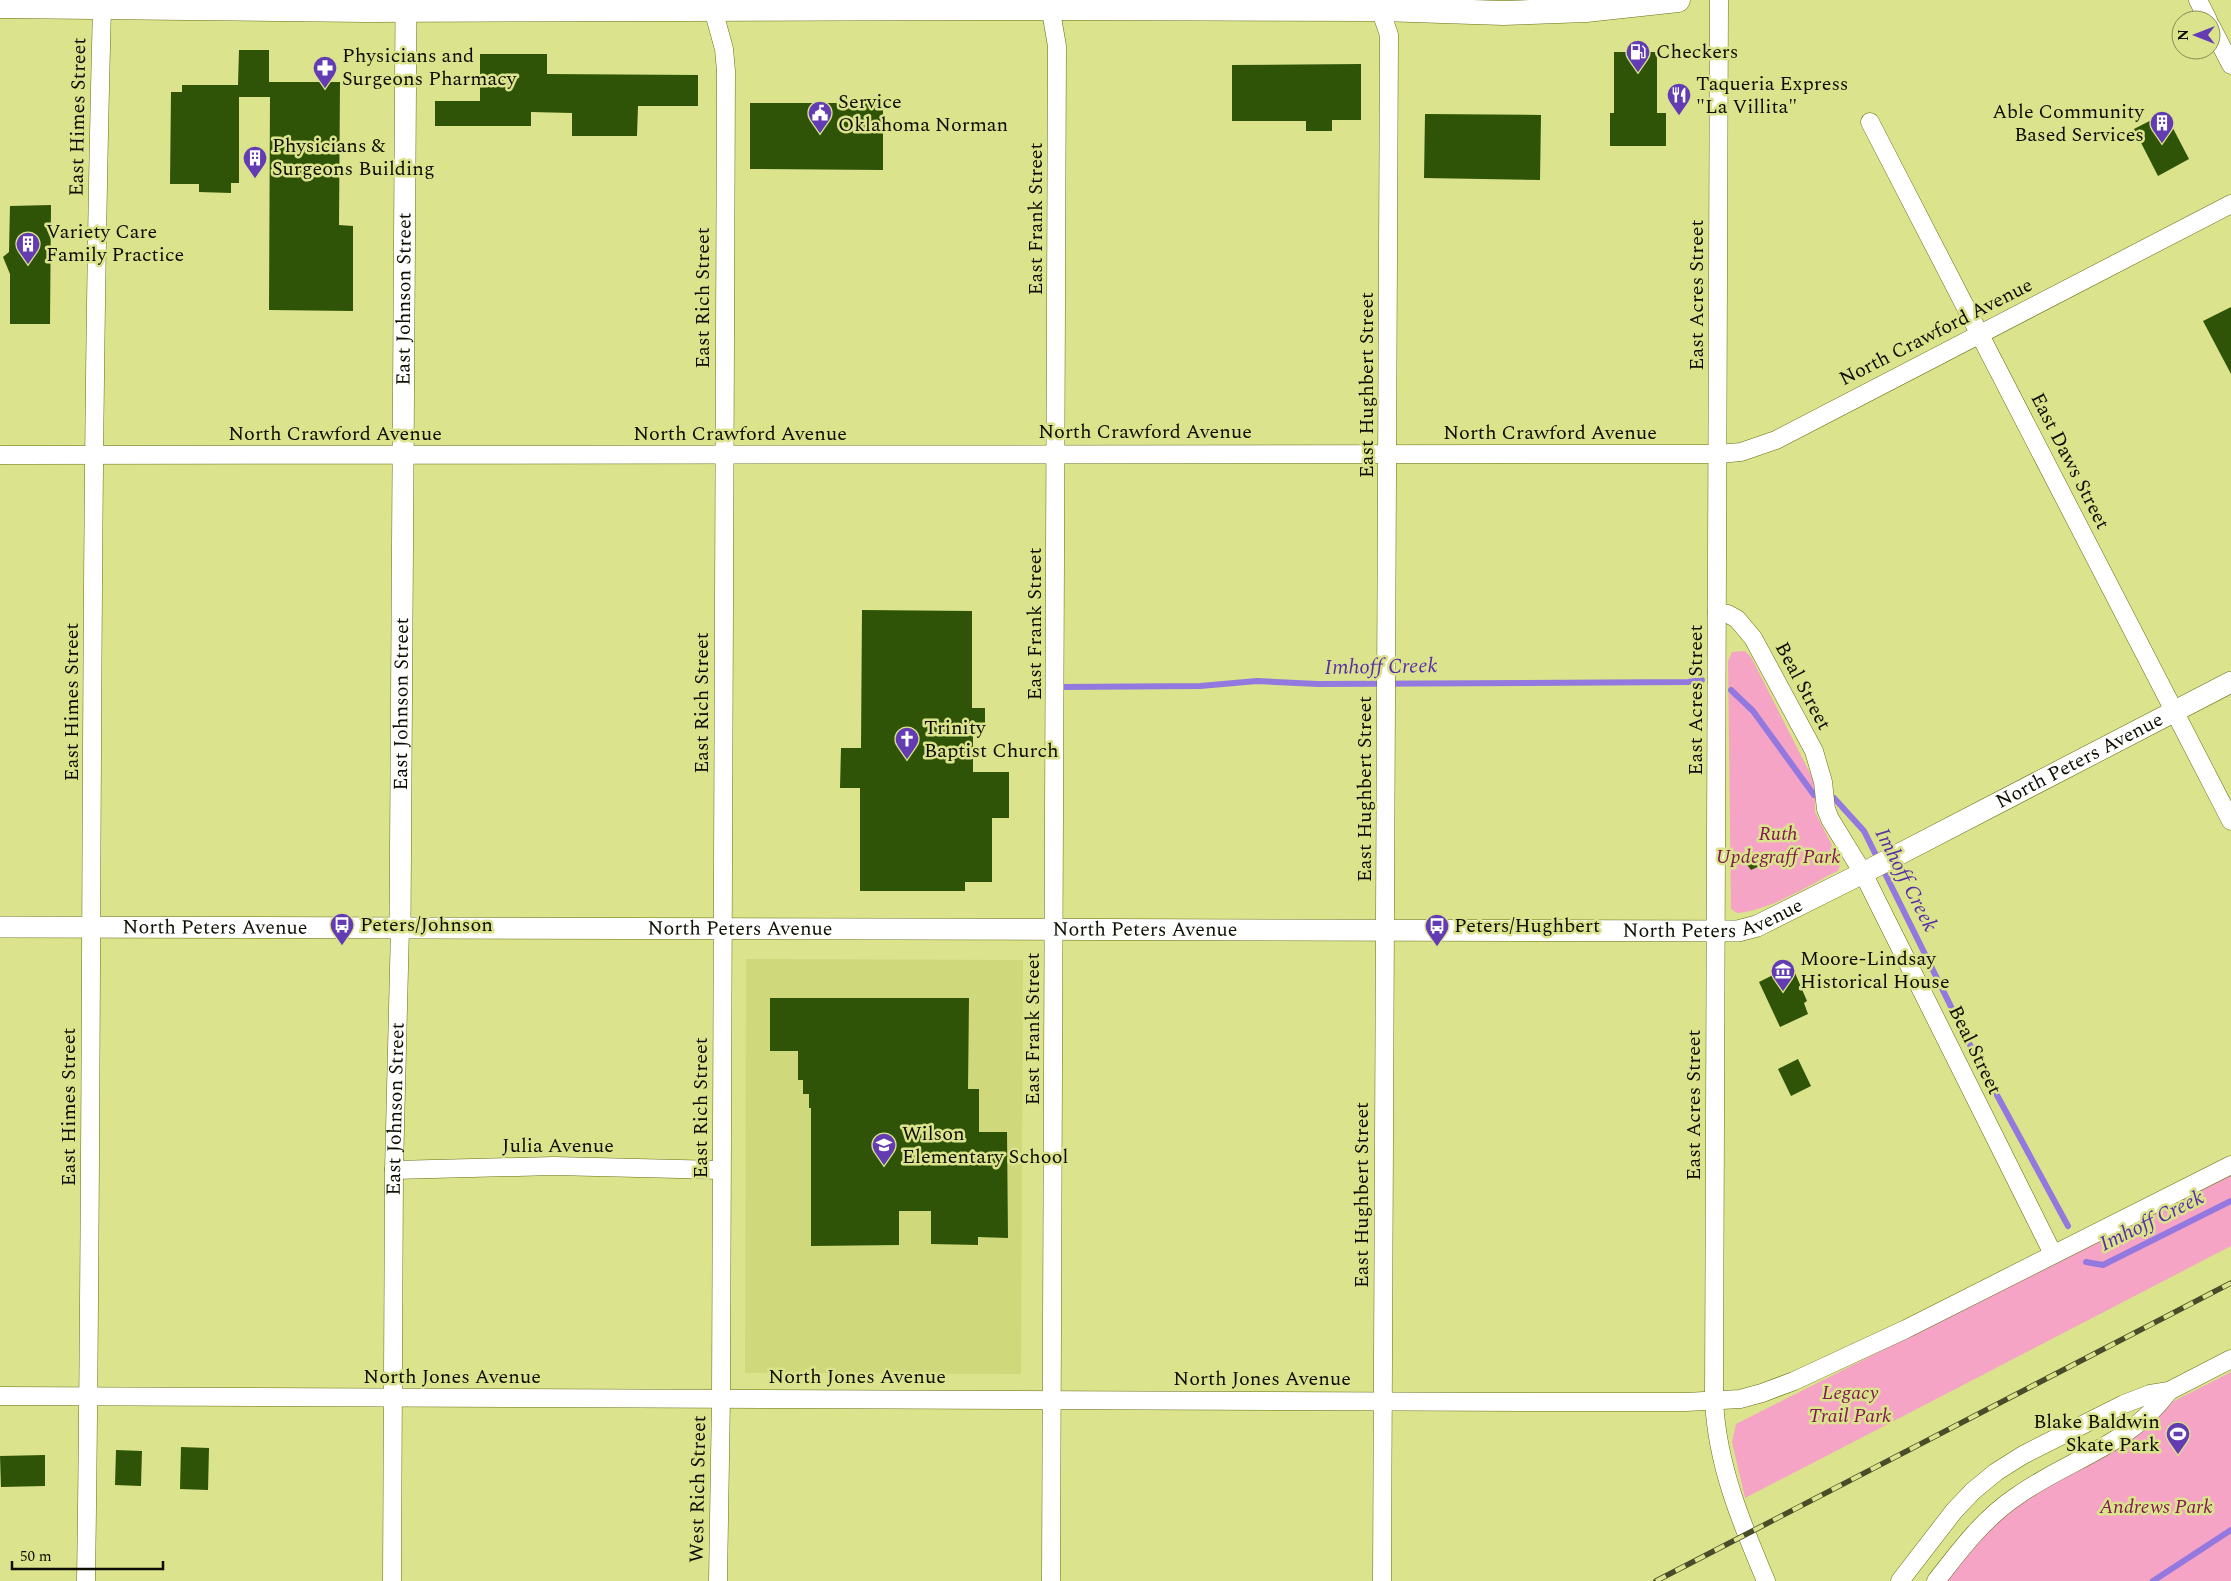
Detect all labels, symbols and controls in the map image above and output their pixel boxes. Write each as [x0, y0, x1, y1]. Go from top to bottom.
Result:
north arrow [2171, 10, 2221, 60]
text: N [2173, 29, 2194, 41]
street label: East Himes Street [62, 37, 94, 197]
place label: Checkers [1656, 37, 1738, 67]
fuel station icon: Checkers [1625, 39, 1651, 73]
place label: Physicians and Surgeons Pharmacy [342, 41, 518, 94]
pharmacy icon: Physicians and Surgeons Pharmacy [312, 55, 338, 89]
place label: Taqueria Express "La Villita" [1696, 69, 1849, 122]
restaurant icon: Taqueria Express "La Villita" [1666, 82, 1692, 116]
place label: Service Oklahoma Norman [838, 87, 1008, 140]
place label: Able Community Based Services [1992, 97, 2145, 150]
public building icon: Service Oklahoma Norman [807, 100, 833, 134]
building icon: Able Community Based Services [2149, 110, 2175, 144]
place label: Physicians & Surgeons Building [272, 131, 435, 184]
street label: East Frank Street [1021, 142, 1051, 296]
building icon: Physicians & Surgeons Building [242, 145, 268, 179]
street label: East Johnson Street [389, 212, 420, 386]
place label: Variety Care Family Practice [46, 217, 184, 270]
street label: East Acres Street [1682, 219, 1712, 371]
street label: East Rich Street [688, 227, 718, 369]
building icon: Variety Care Family Practice [15, 231, 41, 265]
street label: North Crawford Avenue [1834, 270, 2038, 394]
street label: East Hughbert Street [1352, 292, 1382, 478]
street label: East Daws Street [2023, 387, 2117, 535]
street label: North Crawford Avenue [1038, 417, 1252, 447]
street label: North Crawford Avenue [1443, 418, 1657, 448]
street label: North Crawford Avenue [228, 419, 442, 449]
street label: North Crawford Avenue [633, 419, 847, 449]
street label: East Frank Street [1020, 547, 1050, 701]
street label: East Johnson Street [386, 617, 417, 791]
street label: East Himes Street [57, 623, 87, 781]
street label: East Acres Street [1681, 624, 1711, 776]
street label: East Rich Street [687, 632, 717, 774]
street label: Beal Street [1767, 636, 1839, 736]
water label: Imhoff Creek [1324, 650, 1438, 684]
street label: East Hughbert Street [1350, 696, 1380, 882]
street label: North Peters Avenue [1990, 705, 2168, 817]
place label: Trinity Baptist Church [924, 713, 1059, 766]
church icon: Trinity Baptist Church [894, 726, 920, 760]
park label: Ruth Updegraff Park [1716, 819, 1841, 872]
water label: Imhoff Creek [1866, 823, 1946, 938]
street label: North Peters Avenue [1622, 890, 1808, 946]
place label: Peters/Johnson [360, 910, 493, 940]
place label: Peters/Hughbert [1454, 911, 1600, 941]
street label: North Peters Avenue [122, 912, 308, 943]
bus stop icon: Peters/Johnson [329, 912, 355, 946]
street label: North Peters Avenue [647, 913, 833, 944]
bus stop icon: Peters/Hughbert [1424, 913, 1450, 947]
street label: North Peters Avenue [1052, 914, 1238, 945]
place label: Moore-Lindsay Historical House [1800, 944, 1950, 997]
street label: East Frank Street [1018, 952, 1048, 1106]
museum icon: Moore-Lindsay Historical House [1770, 958, 1796, 992]
street label: Beal Street [1940, 1000, 2010, 1100]
street label: East Johnson Street [379, 1022, 413, 1196]
street label: East Himes Street [54, 1028, 84, 1186]
street label: East Acres Street [1679, 1029, 1709, 1181]
street label: East Rich Street [686, 1037, 716, 1179]
street label: East Hughbert Street [1347, 1102, 1377, 1288]
place label: Wilson Elementary School [902, 1119, 1068, 1172]
street label: Julia Avenue [502, 1131, 614, 1161]
school or university icon: Wilson Elementary School [871, 1132, 897, 1166]
water label: Imhoff Creek [2094, 1182, 2210, 1260]
street label: North Jones Avenue [363, 1362, 541, 1392]
street label: North Jones Avenue [768, 1362, 946, 1392]
street label: North Jones Avenue [1173, 1364, 1351, 1394]
park label: Legacy Trail Park [1809, 1378, 1892, 1431]
place label: Blake Baldwin Skate Park [2033, 1407, 2160, 1460]
street label: West Rich Street [682, 1415, 714, 1563]
sports icon: Blake Baldwin Skate Park [2165, 1421, 2191, 1455]
park label: Andrews Park [2098, 1492, 2213, 1522]
scale bar [12, 1538, 164, 1570]
text: 50 m [20, 1545, 52, 1568]

